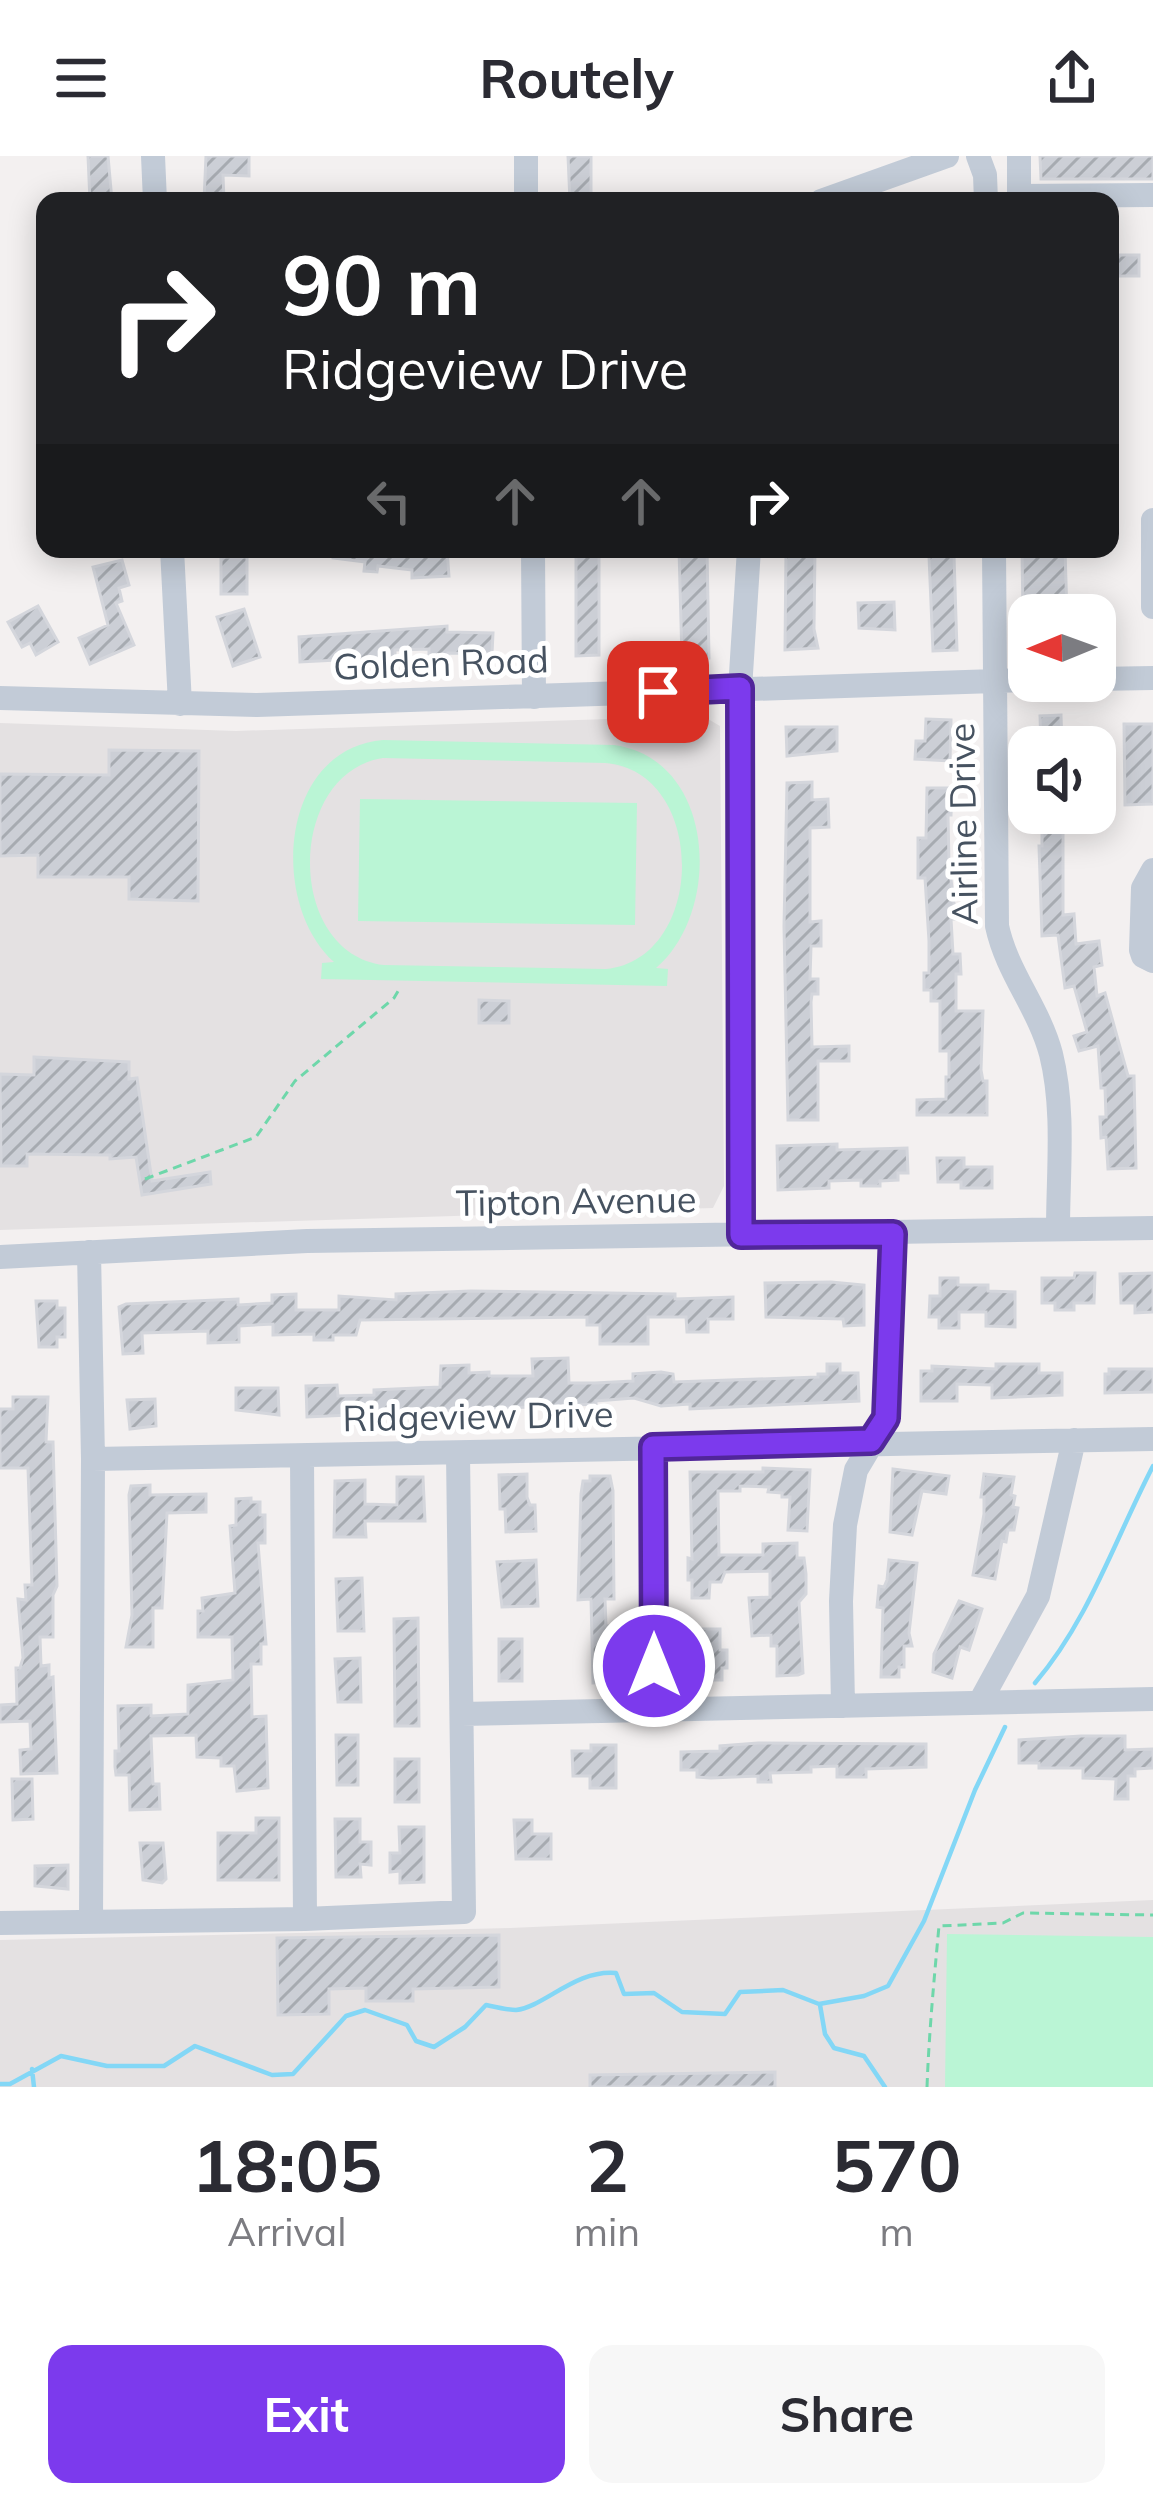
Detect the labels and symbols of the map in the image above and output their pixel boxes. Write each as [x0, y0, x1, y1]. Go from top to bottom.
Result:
north arrow [1008, 594, 1116, 702]
street label: Golden Road [333, 636, 549, 689]
pin [607, 641, 709, 743]
street label: Airline Drive [938, 722, 987, 926]
street label: Tipton Avenue [455, 1176, 697, 1225]
street label: Ridgeview Drive [342, 1391, 614, 1440]
position arrow [591, 1603, 717, 1729]

